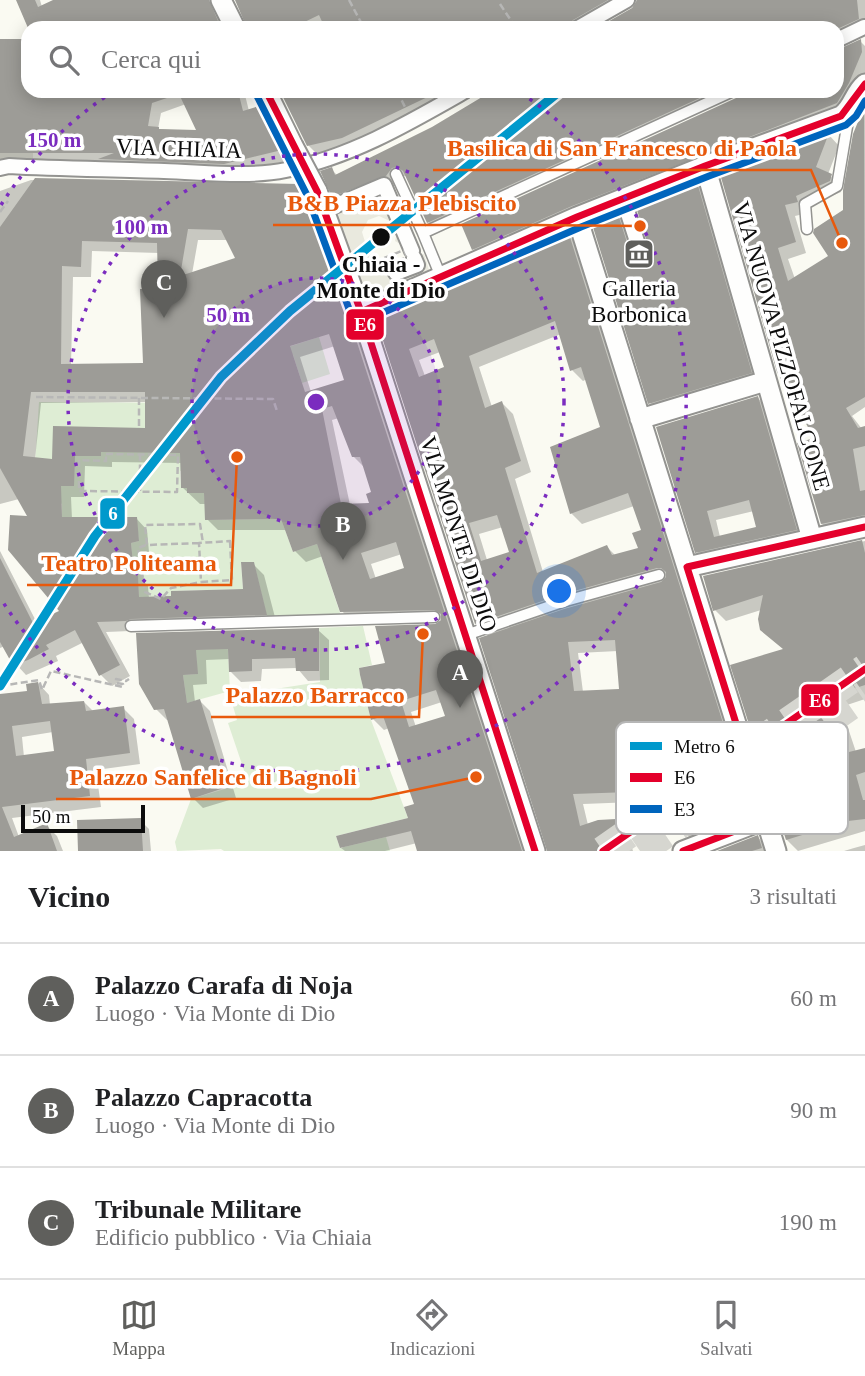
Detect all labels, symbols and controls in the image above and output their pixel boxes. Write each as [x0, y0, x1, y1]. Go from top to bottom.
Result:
search box [21, 21, 844, 98]
icon: search [45, 41, 83, 79]
text: Cerca qui [101, 45, 201, 74]
callout: Basilica di San Francesco di Paola [433, 125, 811, 170]
text: 150 m [27, 128, 82, 152]
street label: VIA CHIAIA [116, 134, 243, 163]
text: Basilica di San Francesco di Paola [447, 135, 797, 161]
callout: B&B Piazza Plebiscito [273, 180, 531, 225]
text: B&B Piazza Plebiscito [287, 190, 517, 216]
street label: VIA NUOVA PIZZOFALCONE [728, 199, 835, 494]
text: 100 m [114, 215, 169, 239]
marker: Chiaia - Monte di Dio [370, 226, 392, 248]
museum icon: Galleria Borbonica [622, 237, 656, 271]
place label: Chiaia - Monte di Dio [316, 252, 446, 303]
pin: C [141, 260, 187, 318]
place label: Galleria Borbonica [591, 276, 687, 327]
text: 50 m [206, 303, 250, 327]
line badge: E6 [345, 308, 385, 341]
text: E6 [354, 314, 376, 335]
centre of rings [304, 390, 328, 414]
street label: VIA MONTE DI DIO [415, 433, 502, 635]
line badge: 6 [99, 497, 126, 530]
pin: B [320, 502, 366, 560]
text: 6 [108, 503, 118, 524]
callout: Teatro Politeama [27, 540, 231, 585]
text: Teatro Politeama [41, 550, 217, 576]
your location [542, 574, 576, 608]
pin: A [437, 650, 483, 708]
callout: Palazzo Barracco [211, 672, 419, 717]
text: Palazzo Barracco [225, 682, 405, 708]
line badge: E6 [800, 683, 840, 717]
text: E6 [809, 690, 831, 711]
legend [616, 722, 848, 834]
text: Metro 6 [674, 736, 735, 757]
callout: Palazzo Sanfelice di Bagnoli [56, 754, 371, 799]
text: Palazzo Sanfelice di Bagnoli [69, 764, 357, 790]
text: E6 [674, 767, 695, 788]
text: E3 [674, 799, 695, 820]
scale bar [21, 802, 145, 834]
text: 50 m [32, 806, 71, 827]
text: Vicino [28, 880, 110, 913]
text: 3 risultati [749, 884, 837, 909]
text: Palazzo Carafa di Noja [95, 971, 353, 1000]
text: A [43, 986, 59, 1011]
text: 60 m [790, 986, 837, 1011]
text: Luogo · Via Monte di Dio [95, 1001, 335, 1026]
text: Palazzo Capracotta [95, 1083, 312, 1112]
text: B [43, 1098, 59, 1123]
text: 90 m [790, 1098, 837, 1123]
text: Luogo · Via Monte di Dio [95, 1113, 335, 1138]
text: Tribunale Militare [95, 1195, 301, 1224]
text: C [43, 1210, 59, 1235]
text: 190 m [779, 1210, 837, 1235]
text: Edificio pubblico · Via Chiaia [95, 1225, 372, 1250]
tab: Mappa [112, 1296, 165, 1360]
tab: Indicazioni [390, 1296, 475, 1360]
tab: Salvati [700, 1296, 753, 1360]

